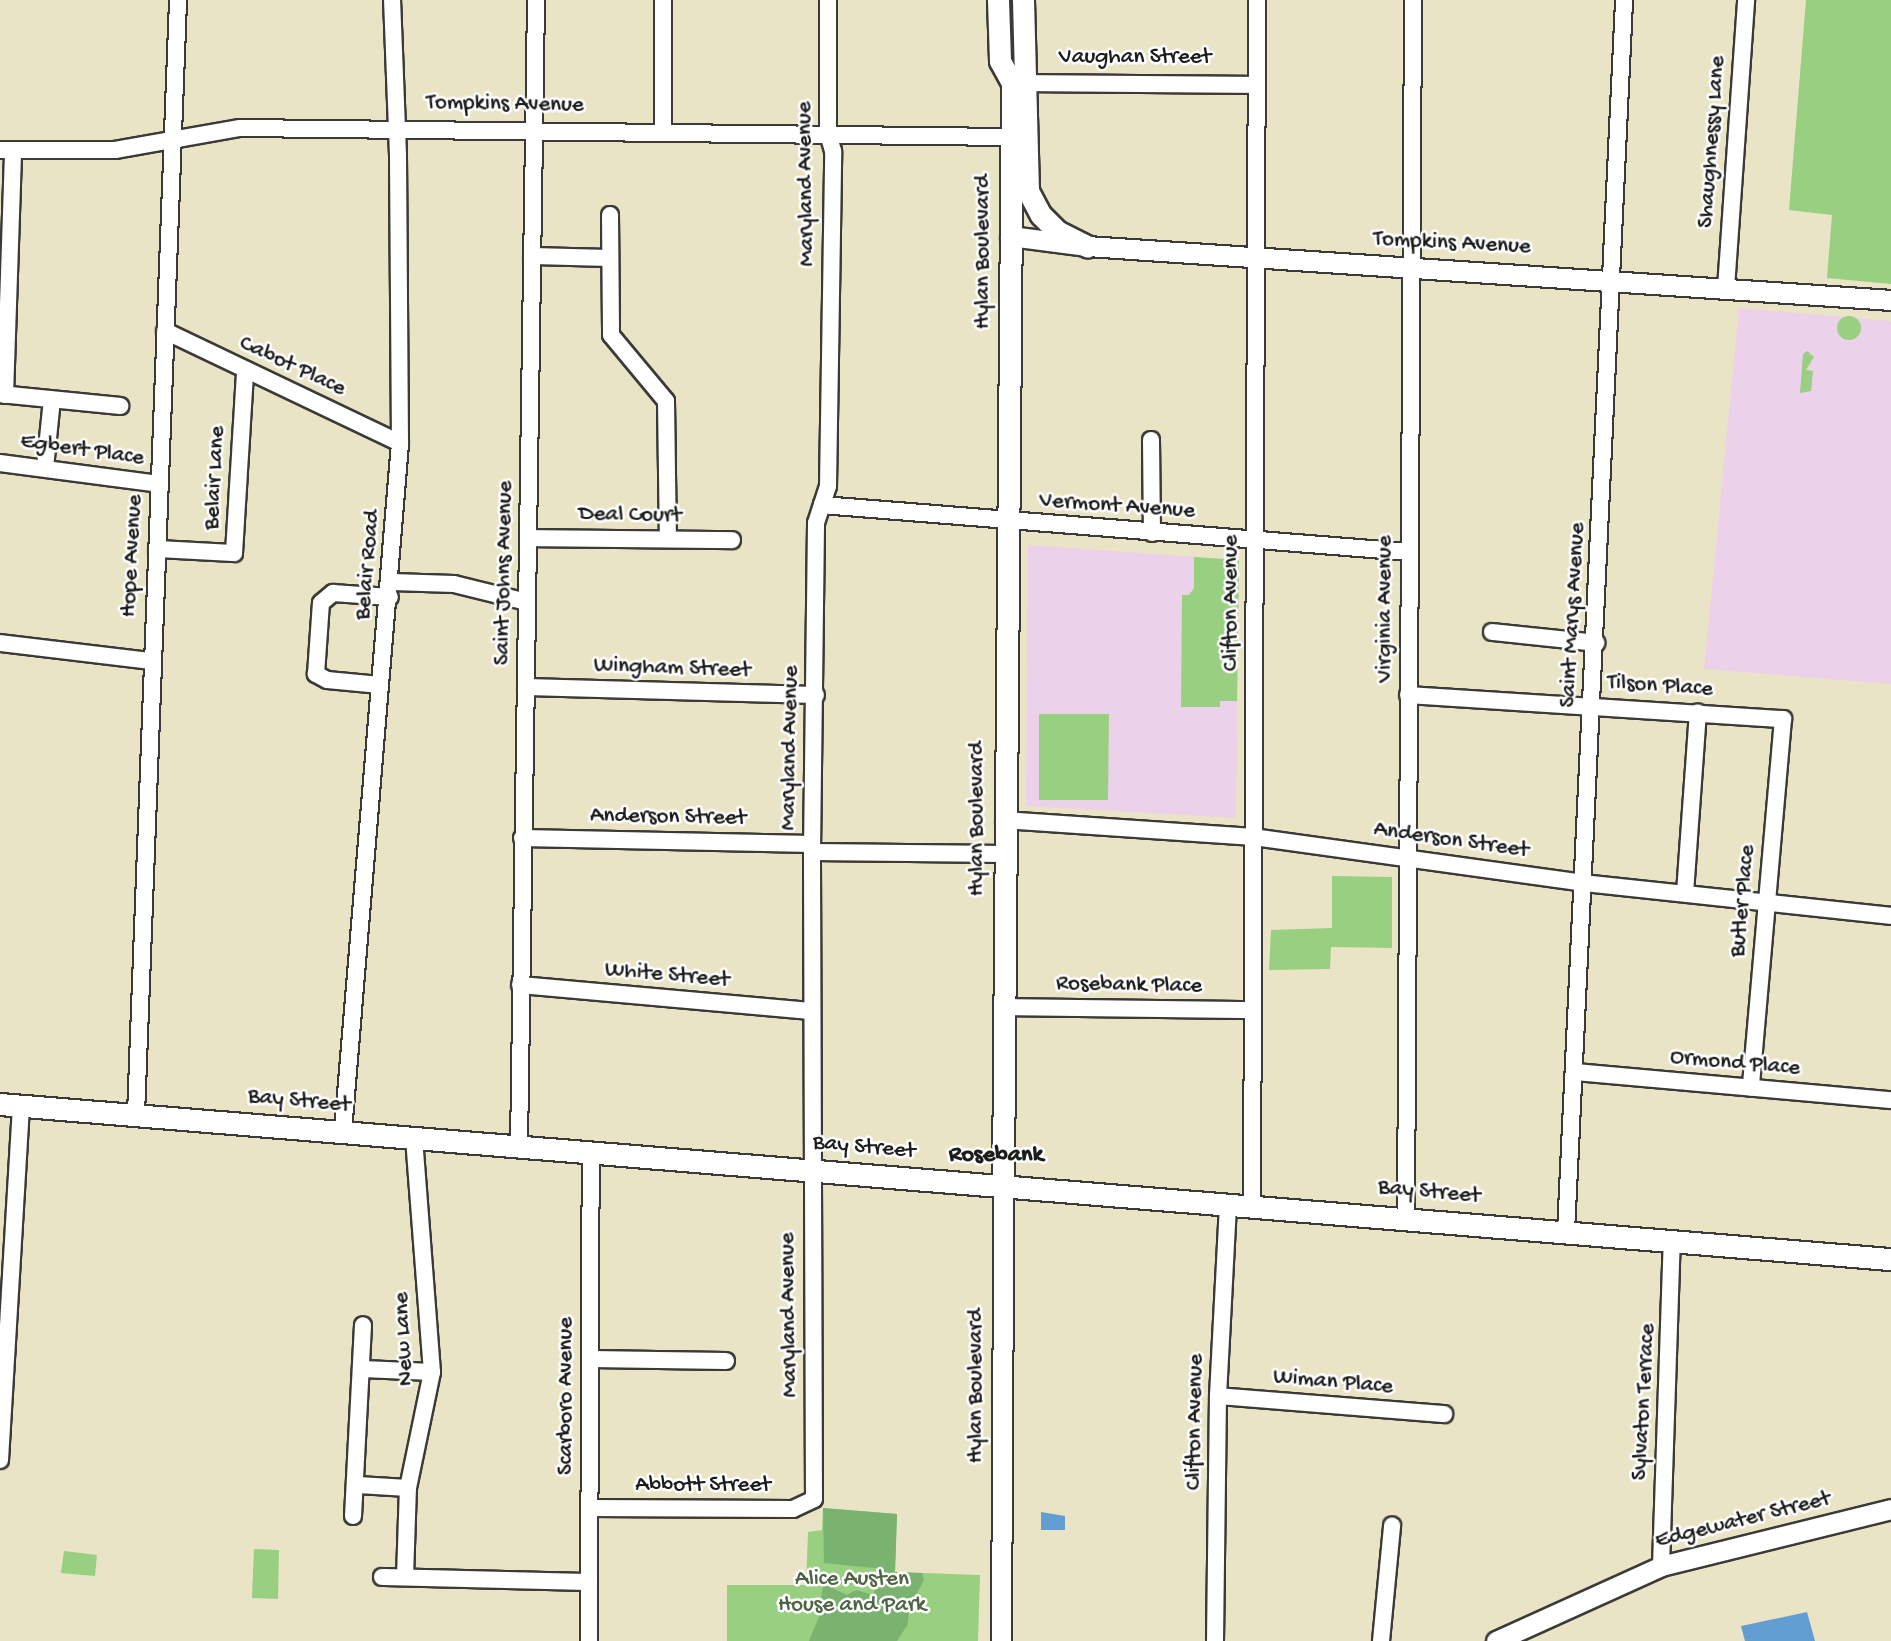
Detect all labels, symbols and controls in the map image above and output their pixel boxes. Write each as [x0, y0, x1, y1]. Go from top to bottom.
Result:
street label: Vaughan Street [1059, 44, 1211, 72]
street label: Shaughnessy Lane [1693, 55, 1733, 229]
street label: Tompkins Avenue [426, 90, 584, 120]
street label: Maryland Avenue [792, 101, 822, 267]
street label: Hylan Boulevard [970, 175, 998, 329]
street label: Tompkins Avenue [1373, 226, 1531, 262]
street label: Cabot Place [234, 330, 350, 404]
street label: Belair Lane [199, 425, 233, 531]
street label: Egbert Place [18, 429, 146, 473]
street label: Saint Johns Avenue [490, 480, 520, 666]
street label: Vermont Avenue [1038, 488, 1196, 526]
street label: Hope Avenue [116, 494, 150, 618]
street label: Deal Court [578, 501, 682, 531]
street label: Belair Road [350, 509, 388, 621]
street label: Saint Marys Avenue [1555, 522, 1593, 708]
street label: Clifton Avenue [1218, 535, 1246, 671]
street label: Virginia Avenue [1372, 535, 1400, 683]
street label: Wingham Street [593, 652, 751, 686]
street label: Maryland Avenue [776, 665, 806, 831]
street label: Tilson Place [1606, 670, 1714, 704]
street label: Hylan Boulevard [964, 742, 992, 896]
street label: Anderson Street [590, 803, 746, 833]
street label: Anderson Street [1372, 816, 1530, 866]
street label: Butler Place [1725, 844, 1763, 958]
street label: White Street [604, 957, 730, 995]
street label: Rosebank Place [1056, 971, 1202, 1001]
street label: Ormond Place [1669, 1045, 1801, 1083]
street label: Bay Street [247, 1084, 351, 1120]
street label: Bay Street [812, 1130, 916, 1166]
district label: Rosebank [949, 1142, 1043, 1170]
street label: Bay Street [1377, 1175, 1481, 1211]
street label: Maryland Avenue [775, 1232, 805, 1398]
street label: New Lane [389, 1291, 421, 1387]
street label: Hylan Boulevard [963, 1309, 991, 1463]
street label: Scarboro Avenue [553, 1317, 581, 1475]
street label: Sylvaton Terrace [1627, 1323, 1663, 1481]
street label: Clifton Avenue [1181, 1354, 1211, 1490]
street label: Wiman Place [1272, 1364, 1394, 1402]
street label: Abbott Street [635, 1472, 771, 1500]
street label: Edgewater Street [1653, 1486, 1833, 1556]
park label: Alice Austen House and Park [778, 1566, 926, 1620]

